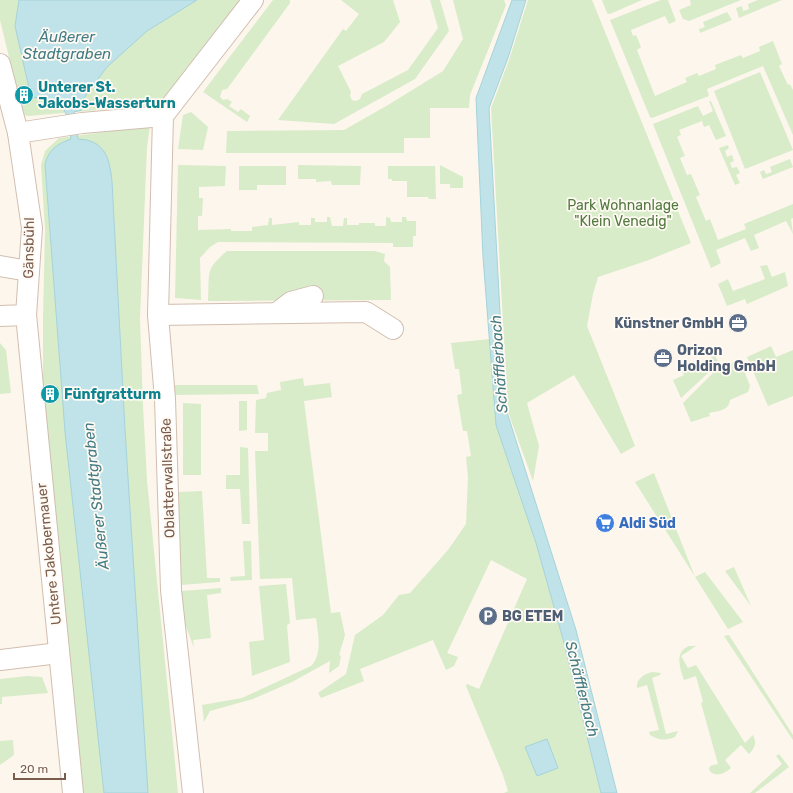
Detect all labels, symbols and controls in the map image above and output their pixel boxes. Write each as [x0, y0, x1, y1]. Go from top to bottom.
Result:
water label: Äußerer Stadtgraben [23, 28, 111, 63]
place label: Unterer St. Jakobs-Wasserturn [38, 79, 176, 112]
building icon: Unterer St. Jakobs-Wasserturn [13, 84, 35, 106]
park label: Park Wohnanlage "Klein Venedig" [567, 197, 679, 230]
street label: Gänsbühl [20, 217, 38, 279]
office icon: Künstner GmbH [727, 312, 749, 334]
water label: Schäfflerbach [487, 314, 511, 414]
place label: Künstner GmbH [614, 315, 724, 332]
place label: Orizon Holding GmbH [677, 342, 776, 375]
office icon: Orizon Holding GmbH [652, 347, 674, 369]
building icon: Fünfgratturm [39, 383, 61, 405]
place label: Fünfgratturm [64, 386, 161, 403]
street label: Oblatterwallstraße [157, 418, 179, 538]
water label: Äußerer Stadtgraben [79, 422, 113, 571]
street label: Untere Jakobermauer [33, 481, 65, 626]
supermarket icon: Aldi Süd [594, 512, 616, 534]
place label: Aldi Süd [619, 515, 676, 532]
parking icon: BG ETEM [477, 605, 499, 627]
place label: BG ETEM [502, 608, 563, 625]
water label: Schäfflerbach [561, 639, 603, 739]
scale bar [14, 755, 65, 781]
text: 20 m [20, 762, 48, 776]

